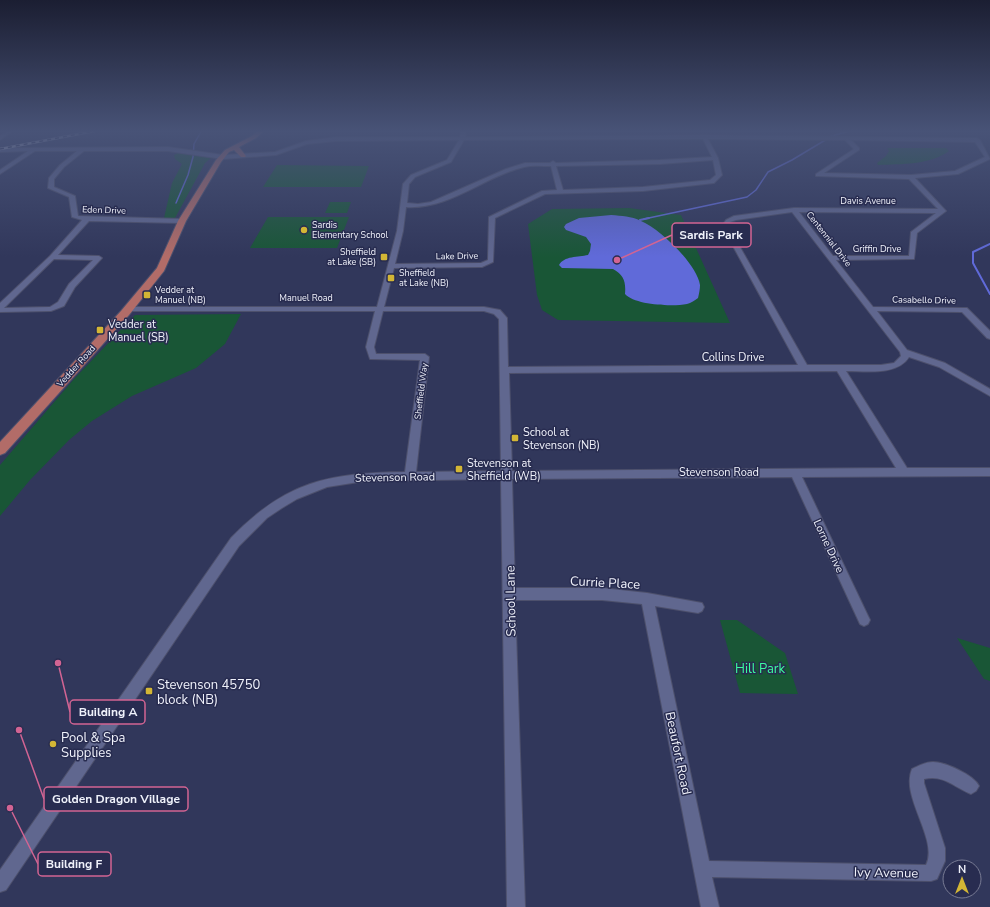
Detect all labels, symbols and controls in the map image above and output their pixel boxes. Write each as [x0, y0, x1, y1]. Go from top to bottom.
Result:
street label: Davis Avenue [840, 195, 896, 207]
street label: Eden Drive [82, 203, 126, 217]
street label: Centennial Drive [804, 209, 854, 269]
place label: Sardis Elementary School [312, 219, 388, 241]
callout: Sardis Park [672, 223, 751, 247]
marker: Sardis Elementary School [299, 225, 309, 235]
text: Sardis Park [679, 227, 743, 243]
street label: Griffin Drive [853, 243, 901, 255]
place label: Sheffield at Lake (SB) [327, 246, 376, 268]
street label: Lake Drive [436, 250, 479, 262]
marker: Sheffield at Lake (SB) [379, 252, 389, 262]
place label: Sheffield at Lake (NB) [399, 267, 449, 289]
marker: Sheffield at Lake (NB) [386, 273, 396, 283]
place label: Vedder at Manuel (NB) [154, 284, 206, 306]
marker: Vedder at Manuel (NB) [142, 290, 152, 300]
street label: Manuel Road [279, 292, 333, 304]
street label: Casabello Drive [892, 293, 956, 307]
place label: Vedder at Manuel (SB) [107, 317, 169, 345]
marker: Vedder at Manuel (SB) [95, 325, 105, 335]
street label: Vedder Road [53, 343, 98, 390]
street label: Collins Drive [702, 350, 764, 365]
street label: Sheffield Way [412, 362, 430, 420]
place label: School at Stevenson (NB) [523, 425, 600, 453]
marker: School at Stevenson (NB) [510, 433, 520, 443]
place label: Stevenson at Sheffield (WB) [467, 456, 541, 484]
marker: Stevenson at Sheffield (WB) [454, 464, 464, 474]
street label: Stevenson Road [679, 465, 759, 480]
street label: Stevenson Road [355, 469, 435, 486]
street label: Lorne Drive [810, 517, 847, 575]
street label: School Lane [501, 565, 521, 637]
street label: Currie Place [569, 572, 641, 594]
park label: Hill Park [735, 660, 785, 678]
place label: Stevenson 45750 block (NB) [157, 676, 261, 709]
marker: Stevenson 45750 block (NB) [144, 686, 154, 696]
callout: Building A [70, 700, 145, 724]
text: Building A [79, 704, 137, 720]
street label: Beaufort Road [660, 710, 696, 796]
place label: Pool & Spa Supplies [61, 729, 125, 762]
marker: Pool & Spa Supplies [48, 739, 58, 749]
callout: Golden Dragon Village [44, 787, 188, 811]
text: Golden Dragon Village [52, 791, 180, 807]
callout: Building F [38, 852, 111, 876]
text: Building F [46, 856, 103, 872]
north arrow [942, 859, 982, 899]
text: N [958, 862, 966, 877]
street label: Ivy Avenue [854, 863, 918, 883]

